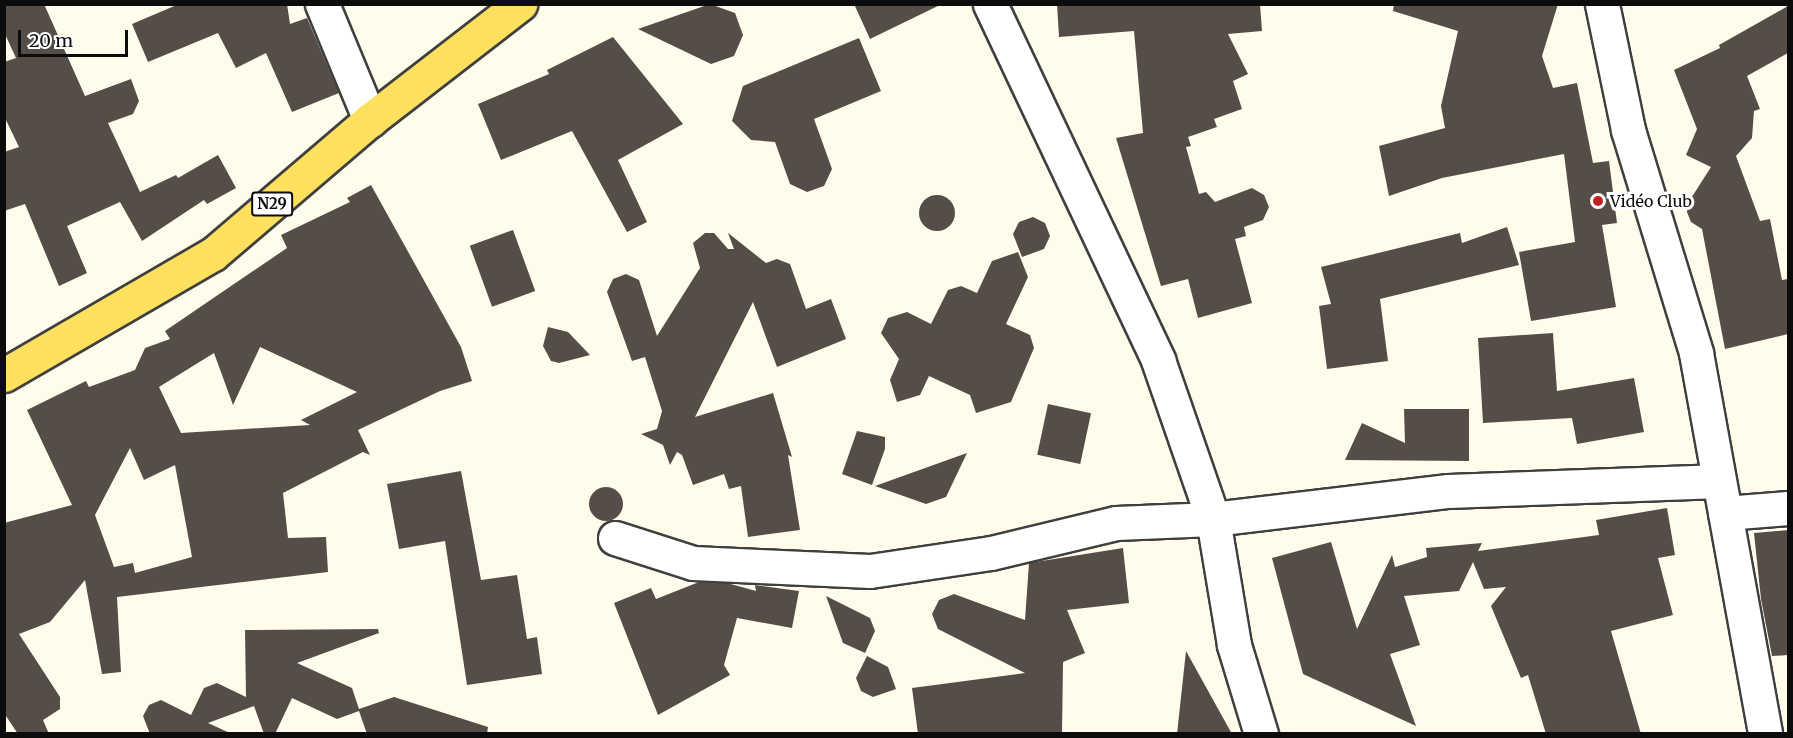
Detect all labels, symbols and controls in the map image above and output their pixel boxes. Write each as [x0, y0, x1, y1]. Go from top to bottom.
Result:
scale bar [21, 18, 130, 56]
text: 20 m [29, 29, 73, 52]
place label: Vidéo Club [1610, 191, 1692, 211]
road number: N29 [251, 192, 293, 216]
marker: Vidéo Club [1591, 194, 1605, 208]

